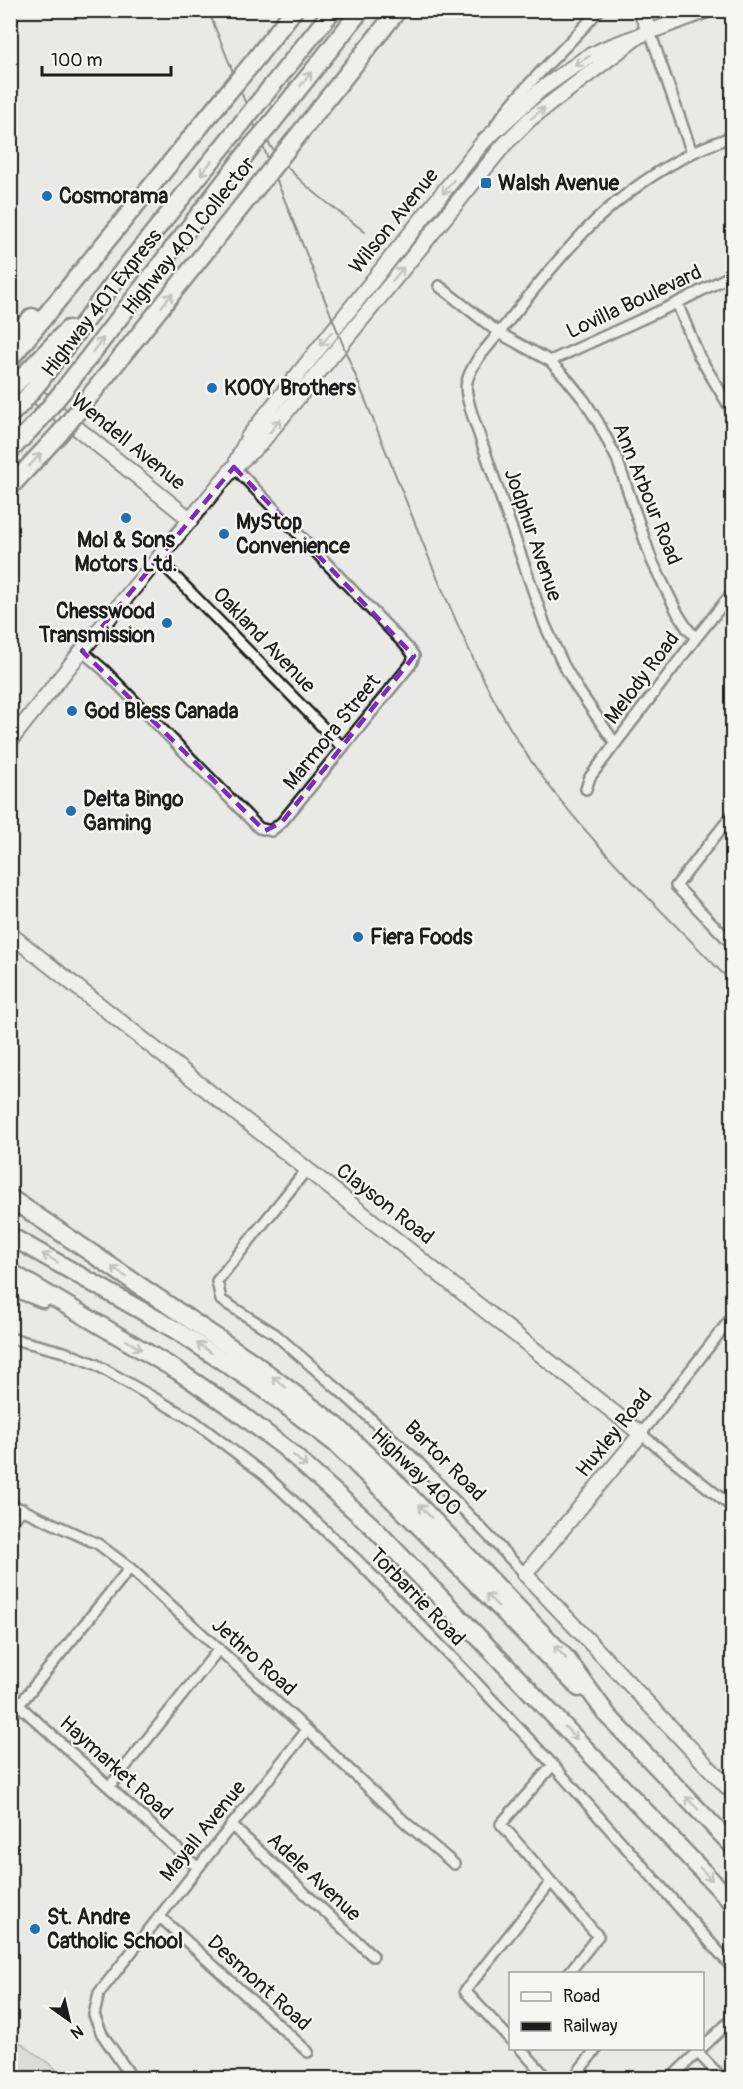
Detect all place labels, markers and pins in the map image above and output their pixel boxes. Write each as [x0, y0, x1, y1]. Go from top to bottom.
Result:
place label: Walsh Avenue [498, 170, 620, 197]
marker: Walsh Avenue [479, 176, 493, 190]
place label: Cosmorama [59, 183, 168, 210]
marker: Cosmorama [40, 189, 54, 203]
place label: KOOY Brothers [224, 375, 356, 402]
marker: KOOY Brothers [205, 381, 219, 395]
place label: MyStop Convenience [236, 509, 350, 560]
marker: Mol & Sons Motors Ltd. [119, 511, 133, 525]
place label: Mol & Sons Motors Ltd. [75, 527, 177, 578]
marker: MyStop Convenience [217, 527, 231, 541]
place label: Chesswood Transmission [38, 598, 155, 649]
marker: Chesswood Transmission [160, 616, 174, 630]
place label: God Bless Canada [84, 698, 239, 725]
marker: God Bless Canada [65, 704, 79, 718]
place label: Delta Bingo Gaming [83, 786, 184, 837]
marker: Delta Bingo Gaming [64, 804, 78, 818]
place label: Fiera Foods [370, 924, 473, 951]
marker: Fiera Foods [351, 930, 365, 944]
place label: St. Andre Catholic School [47, 1904, 183, 1955]
marker: St. Andre Catholic School [28, 1922, 42, 1936]

